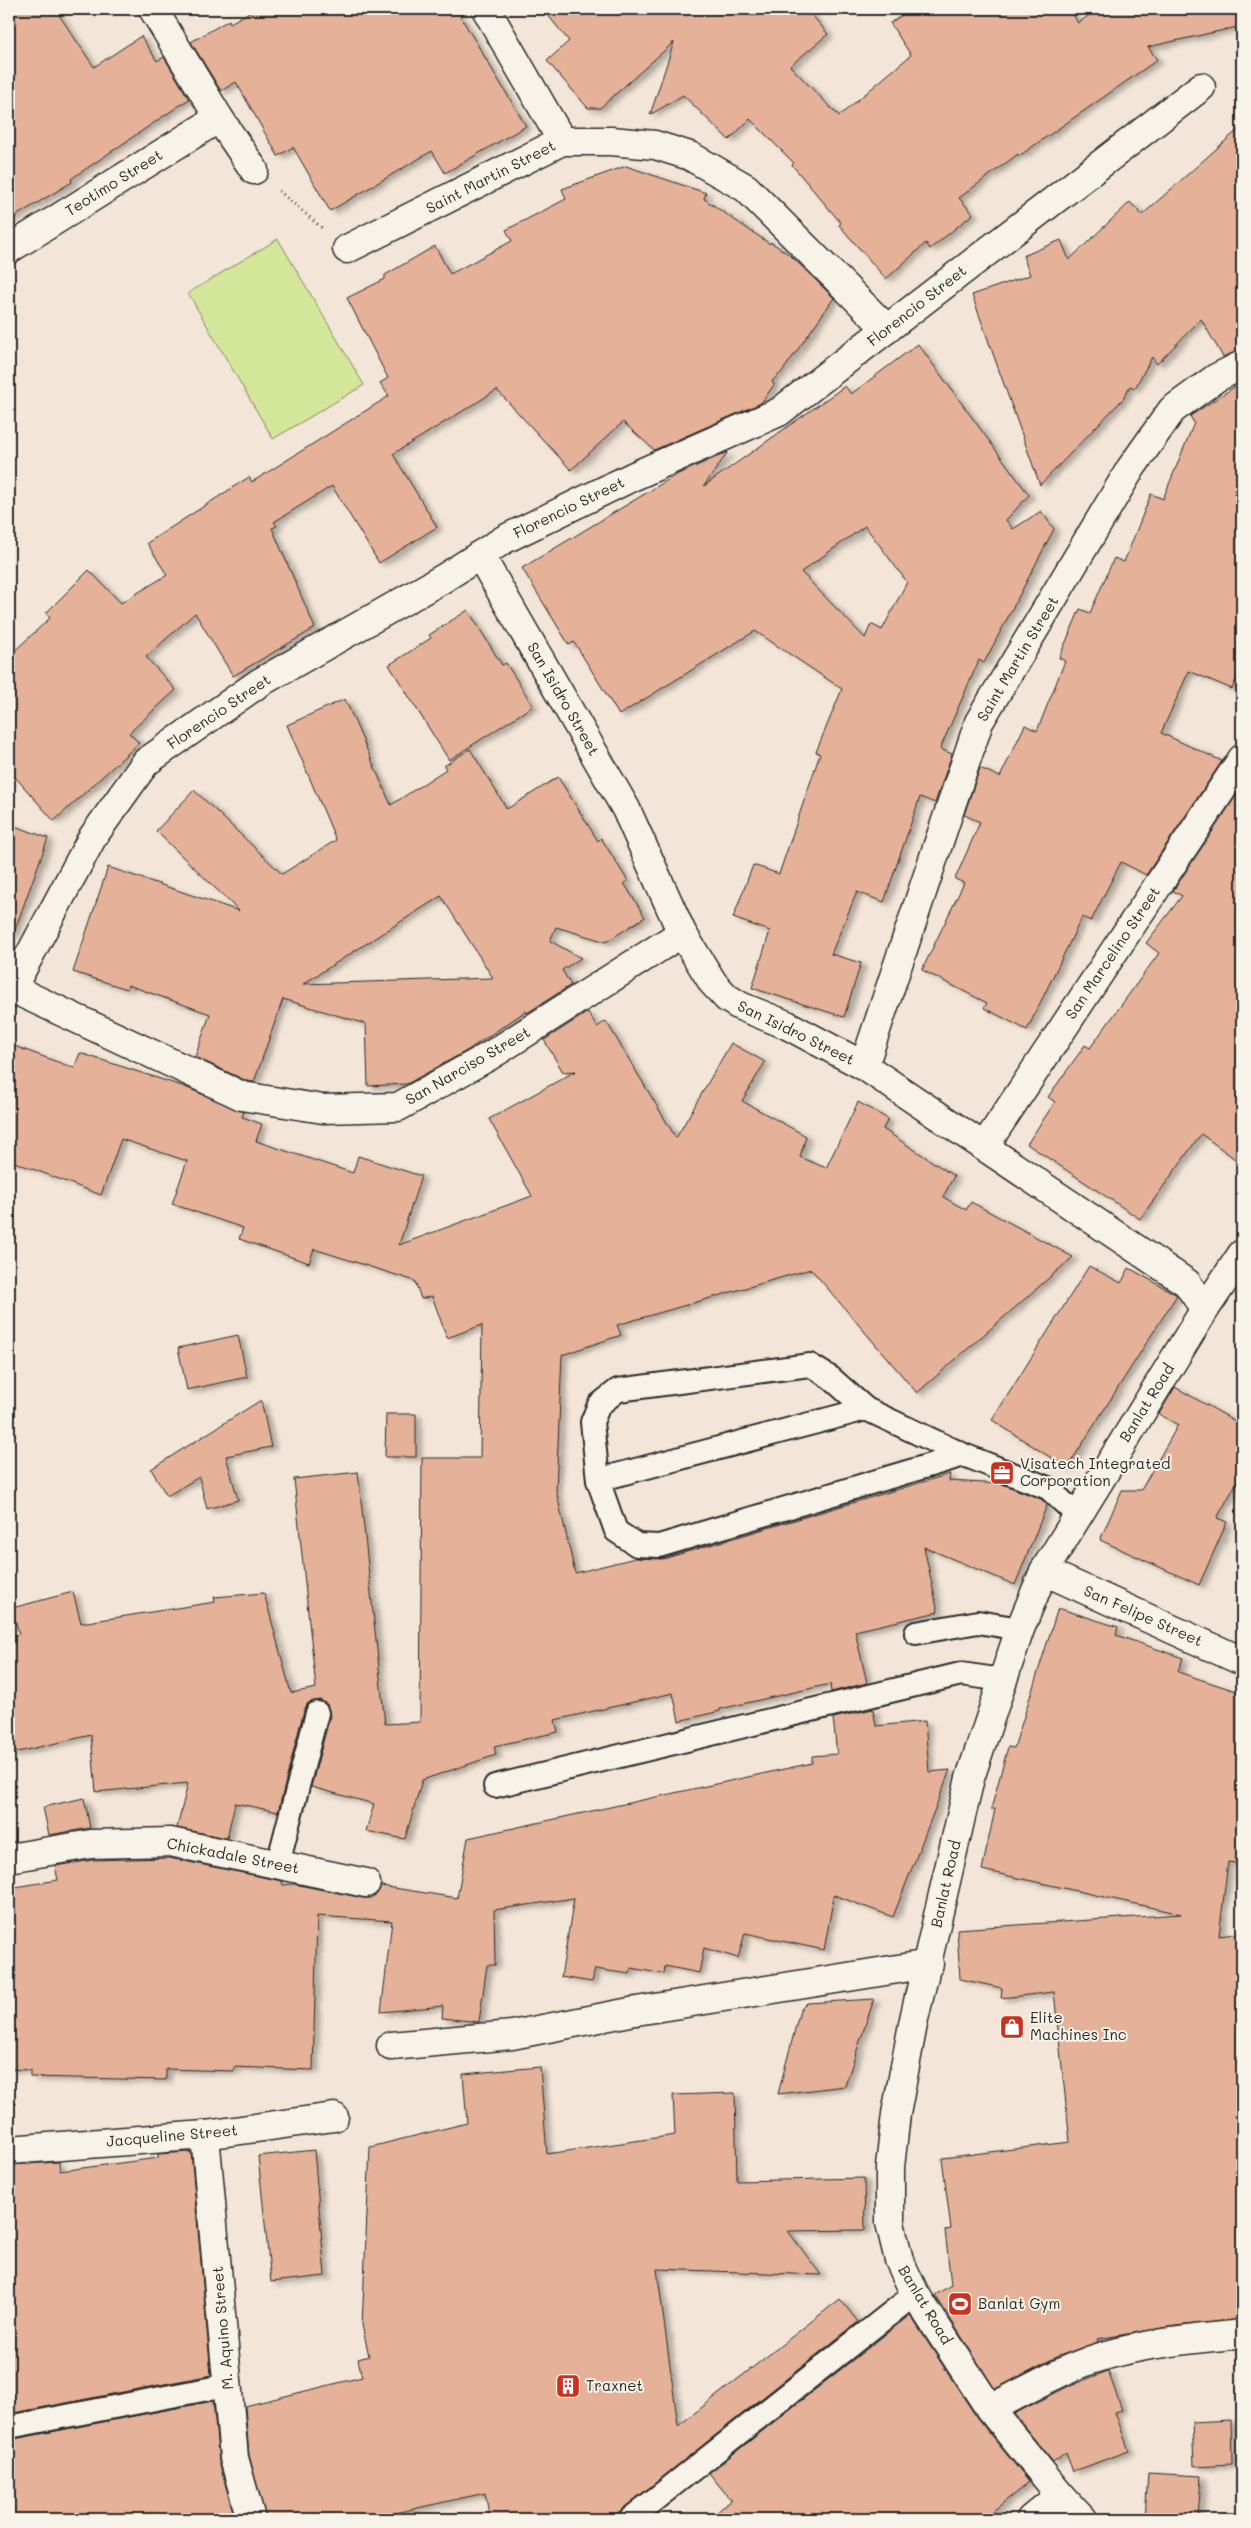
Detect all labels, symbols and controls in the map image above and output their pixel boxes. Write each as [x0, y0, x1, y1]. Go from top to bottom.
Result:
street label: Saint Martin Street [422, 135, 559, 217]
street label: Teotimo Street [61, 144, 166, 220]
street label: Florencio Street [863, 260, 970, 350]
street label: Florencio Street [510, 472, 627, 543]
street label: Saint Martin Street [972, 592, 1063, 725]
street label: San Isidro Street [523, 638, 604, 759]
street label: Florencio Street [163, 669, 274, 753]
street label: San Marcelino Street [1060, 882, 1164, 1023]
street label: San Isidro Street [735, 995, 858, 1069]
street label: San Narciso Street [401, 1021, 534, 1109]
street label: Banlat Road [1114, 1359, 1178, 1445]
place label: Visatech Integrated Corporation [1020, 1453, 1171, 1490]
office icon: Visatech Integrated Corporation [989, 1460, 1015, 1486]
street label: San Felipe Street [1081, 1580, 1206, 1650]
street label: Chickadale Street [165, 1832, 301, 1878]
street label: Banlat Road [925, 1838, 965, 1929]
place label: Elite Machines Inc [1030, 2007, 1127, 2044]
shop icon: Elite Machines Inc [999, 2014, 1025, 2040]
street label: Jacqueline Street [105, 2119, 239, 2151]
street label: Banlat Road [894, 2261, 957, 2348]
street label: M. Aquino Street [207, 2266, 237, 2391]
sports icon: Banlat Gym [947, 2291, 973, 2317]
place label: Banlat Gym [978, 2293, 1060, 2313]
building icon: Traxnet [555, 2373, 581, 2399]
place label: Traxnet [586, 2375, 643, 2395]

